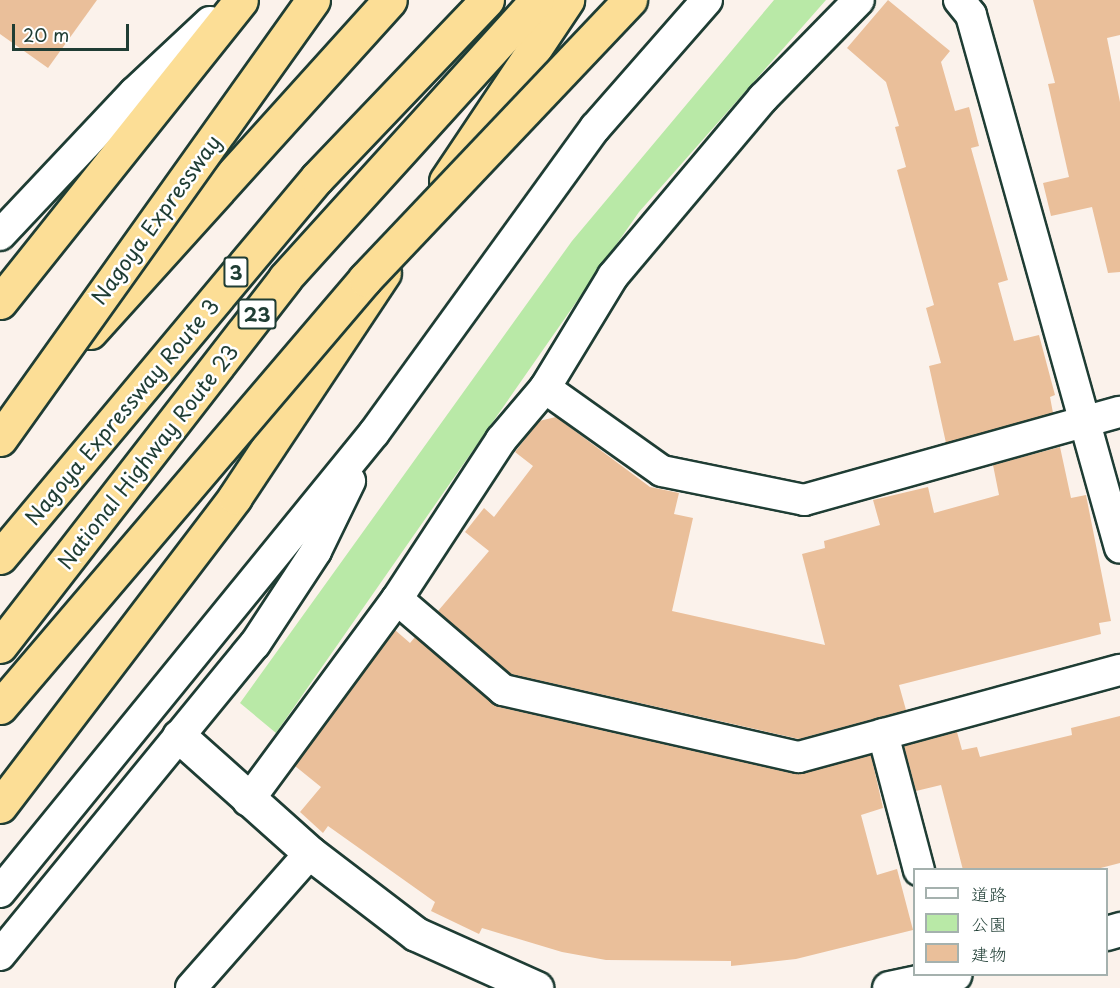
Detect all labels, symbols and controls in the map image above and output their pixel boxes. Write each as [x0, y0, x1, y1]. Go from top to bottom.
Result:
scale bar [15, 12, 132, 50]
text: 20 m [23, 21, 69, 48]
street label: Nagoya Expressway [85, 129, 225, 309]
road number: 3 [222, 255, 250, 289]
street label: Nagoya Expressway Route 3 [19, 292, 223, 530]
road number: 23 [238, 297, 276, 331]
street label: National Highway Route 23 [51, 338, 243, 574]
legend [913, 868, 1108, 976]
text: 道路 [971, 880, 1007, 907]
text: 公園 [971, 910, 1007, 937]
text: 建物 [971, 940, 1007, 967]

